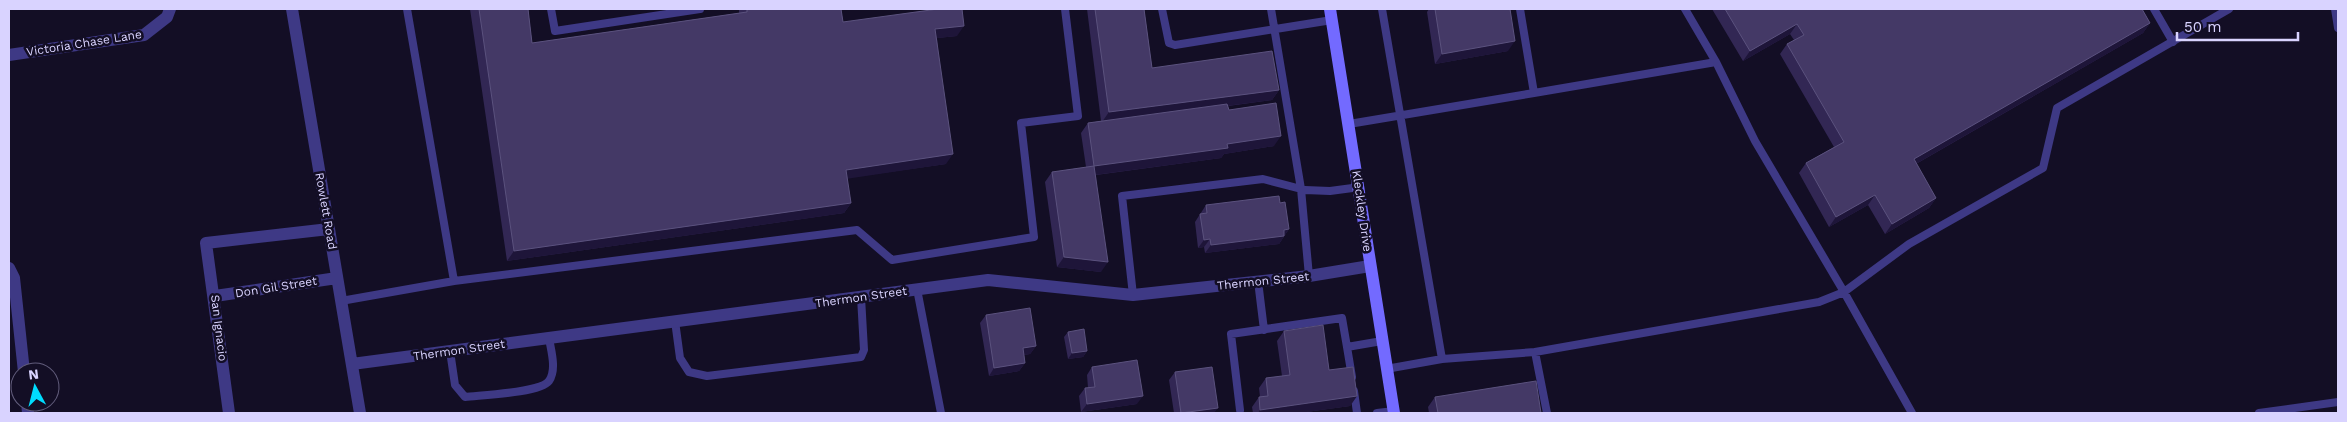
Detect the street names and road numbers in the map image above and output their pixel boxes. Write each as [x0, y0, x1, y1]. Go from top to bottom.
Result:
street label: Victoria Chase Lane [25, 27, 143, 59]
street label: Kleckley Drive [1349, 169, 1375, 253]
street label: Rowlett Road [312, 171, 340, 251]
street label: Thermon Street [1216, 269, 1310, 293]
street label: Don Gil Street [234, 274, 318, 300]
street label: Thermon Street [814, 284, 908, 310]
street label: San Ignacio [208, 294, 230, 362]
street label: Thermon Street [412, 337, 506, 363]

